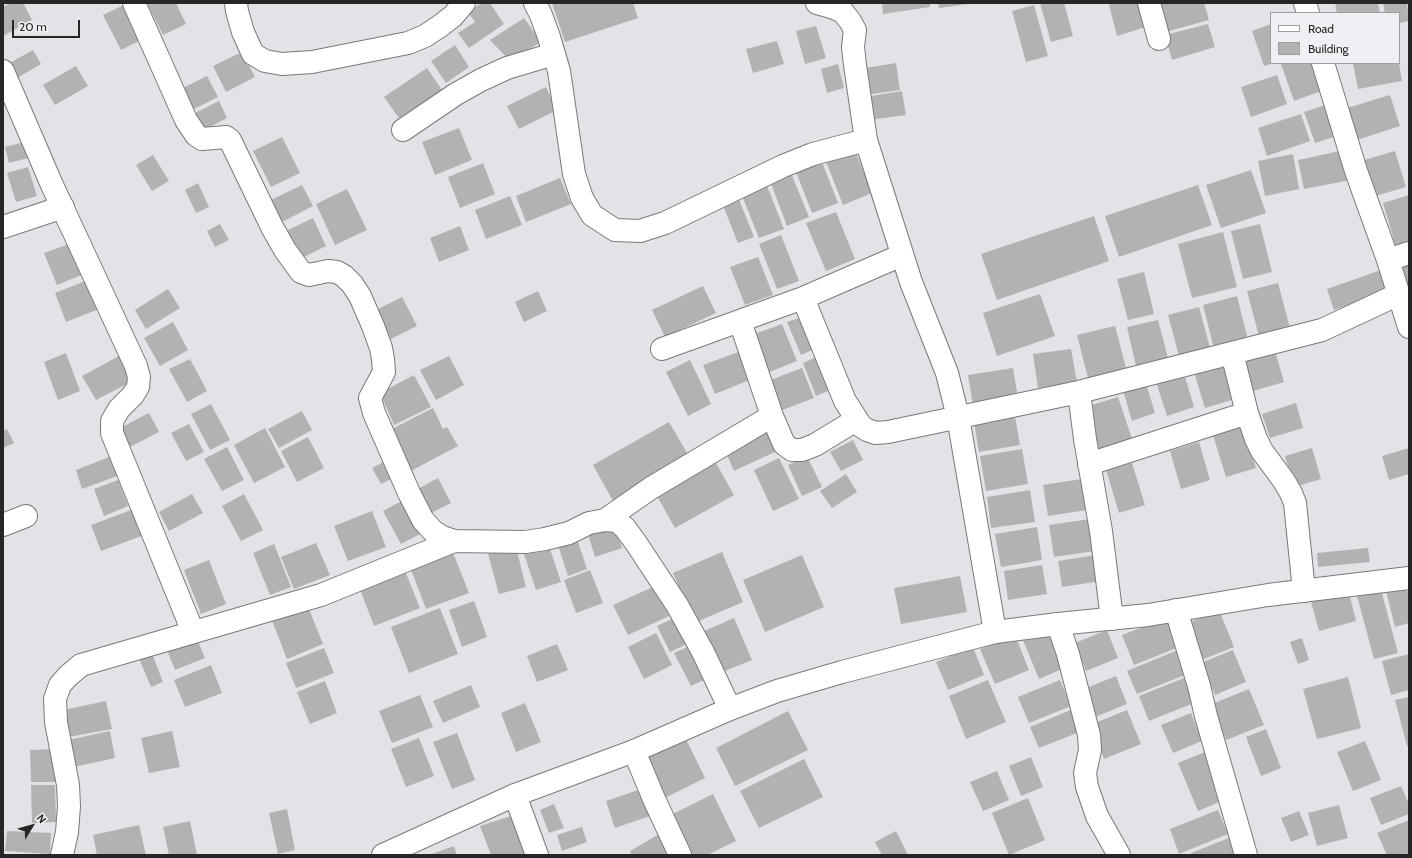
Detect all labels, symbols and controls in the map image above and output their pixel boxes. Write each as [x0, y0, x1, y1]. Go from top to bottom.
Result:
scale bar [14, 12, 82, 38]
legend [1270, 12, 1400, 64]
text: 20 m [19, 19, 47, 34]
text: Road [1308, 21, 1334, 36]
text: Building [1308, 41, 1349, 56]
north arrow [12, 806, 52, 846]
text: N [34, 811, 50, 826]

